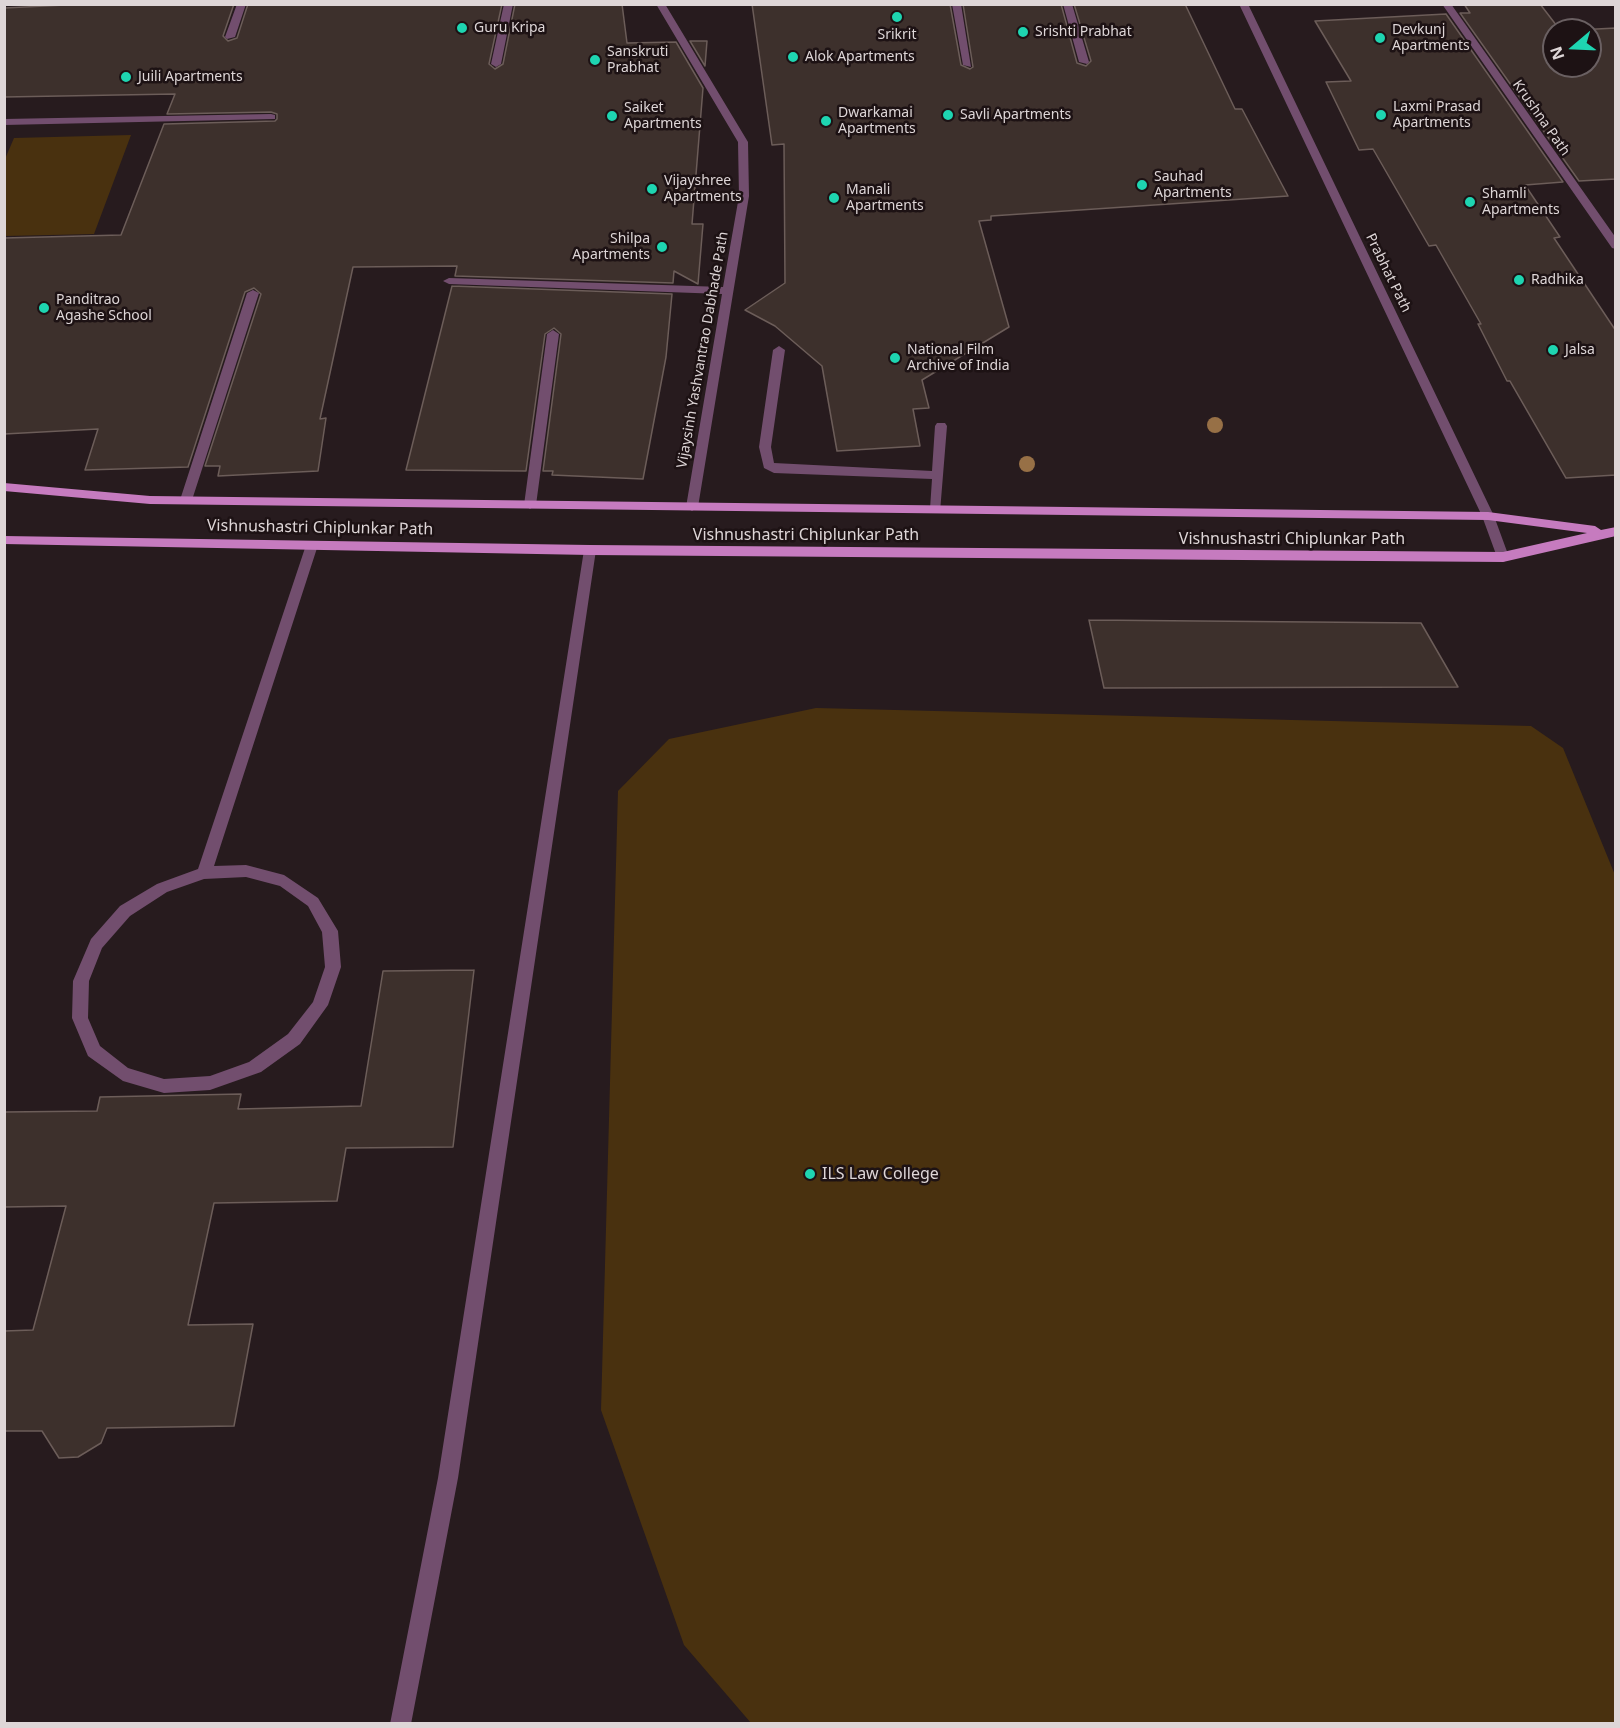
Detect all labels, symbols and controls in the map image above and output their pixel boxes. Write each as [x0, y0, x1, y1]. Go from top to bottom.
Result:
marker: Srikrit [890, 10, 904, 24]
north arrow [1542, 18, 1602, 78]
place label: Guru Kripa [474, 20, 545, 36]
marker: Guru Kripa [455, 21, 469, 35]
place label: Devkunj Apartments [1392, 22, 1470, 54]
place label: Srishti Prabhat [1035, 24, 1132, 40]
marker: Srishti Prabhat [1016, 25, 1030, 39]
place label: Srikrit [877, 27, 917, 43]
marker: Devkunj Apartments [1373, 31, 1387, 45]
text: N [1544, 43, 1569, 63]
place label: Sanskruti Prabhat [607, 44, 668, 76]
place label: Alok Apartments [805, 49, 915, 65]
marker: Alok Apartments [786, 50, 800, 64]
marker: Sanskruti Prabhat [588, 53, 602, 67]
place label: Juili Apartments [138, 69, 243, 85]
marker: Juili Apartments [119, 70, 133, 84]
street label: Krushna Path [1509, 77, 1573, 159]
place label: Laxmi Prasad Apartments [1393, 99, 1481, 132]
place label: Saiket Apartments [624, 100, 702, 132]
place label: Dwarkamai Apartments [838, 105, 916, 138]
place label: Savli Apartments [960, 107, 1071, 123]
marker: Savli Apartments [941, 108, 955, 122]
marker: Laxmi Prasad Apartments [1374, 108, 1388, 122]
marker: Saiket Apartments [605, 109, 619, 123]
marker: Dwarkamai Apartments [819, 114, 833, 128]
place label: Sauhad Apartments [1154, 169, 1232, 202]
place label: Vijayshree Apartments [664, 173, 742, 206]
marker: Sauhad Apartments [1135, 178, 1149, 192]
marker: Vijayshree Apartments [645, 182, 659, 196]
place label: Manali Apartments [846, 182, 924, 214]
place label: Shamli Apartments [1482, 186, 1560, 219]
marker: Manali Apartments [827, 191, 841, 205]
marker: Shamli Apartments [1463, 195, 1477, 209]
street label: Vijaysinh Yashvantrao Dabhade Path [674, 230, 732, 470]
place label: Shilpa Apartments [572, 231, 650, 264]
street label: Prabhat Path [1362, 231, 1414, 315]
marker: Shilpa Apartments [655, 240, 669, 254]
place label: Radhika [1531, 272, 1584, 288]
marker: Radhika [1512, 273, 1526, 287]
place label: Panditrao Agashe School [56, 292, 152, 324]
marker: Panditrao Agashe School [37, 301, 51, 315]
place label: National Film Archive of India [907, 342, 1009, 374]
place label: Jalsa [1565, 342, 1595, 358]
marker: Jalsa [1546, 343, 1560, 357]
marker: National Film Archive of India [888, 351, 902, 365]
street label: Vishnushastri Chiplunkar Path [207, 516, 433, 540]
street label: Vishnushastri Chiplunkar Path [693, 525, 919, 545]
street label: Vishnushastri Chiplunkar Path [1179, 529, 1405, 549]
place label: ILS Law College [822, 1164, 939, 1184]
marker: ILS Law College [803, 1167, 817, 1181]

